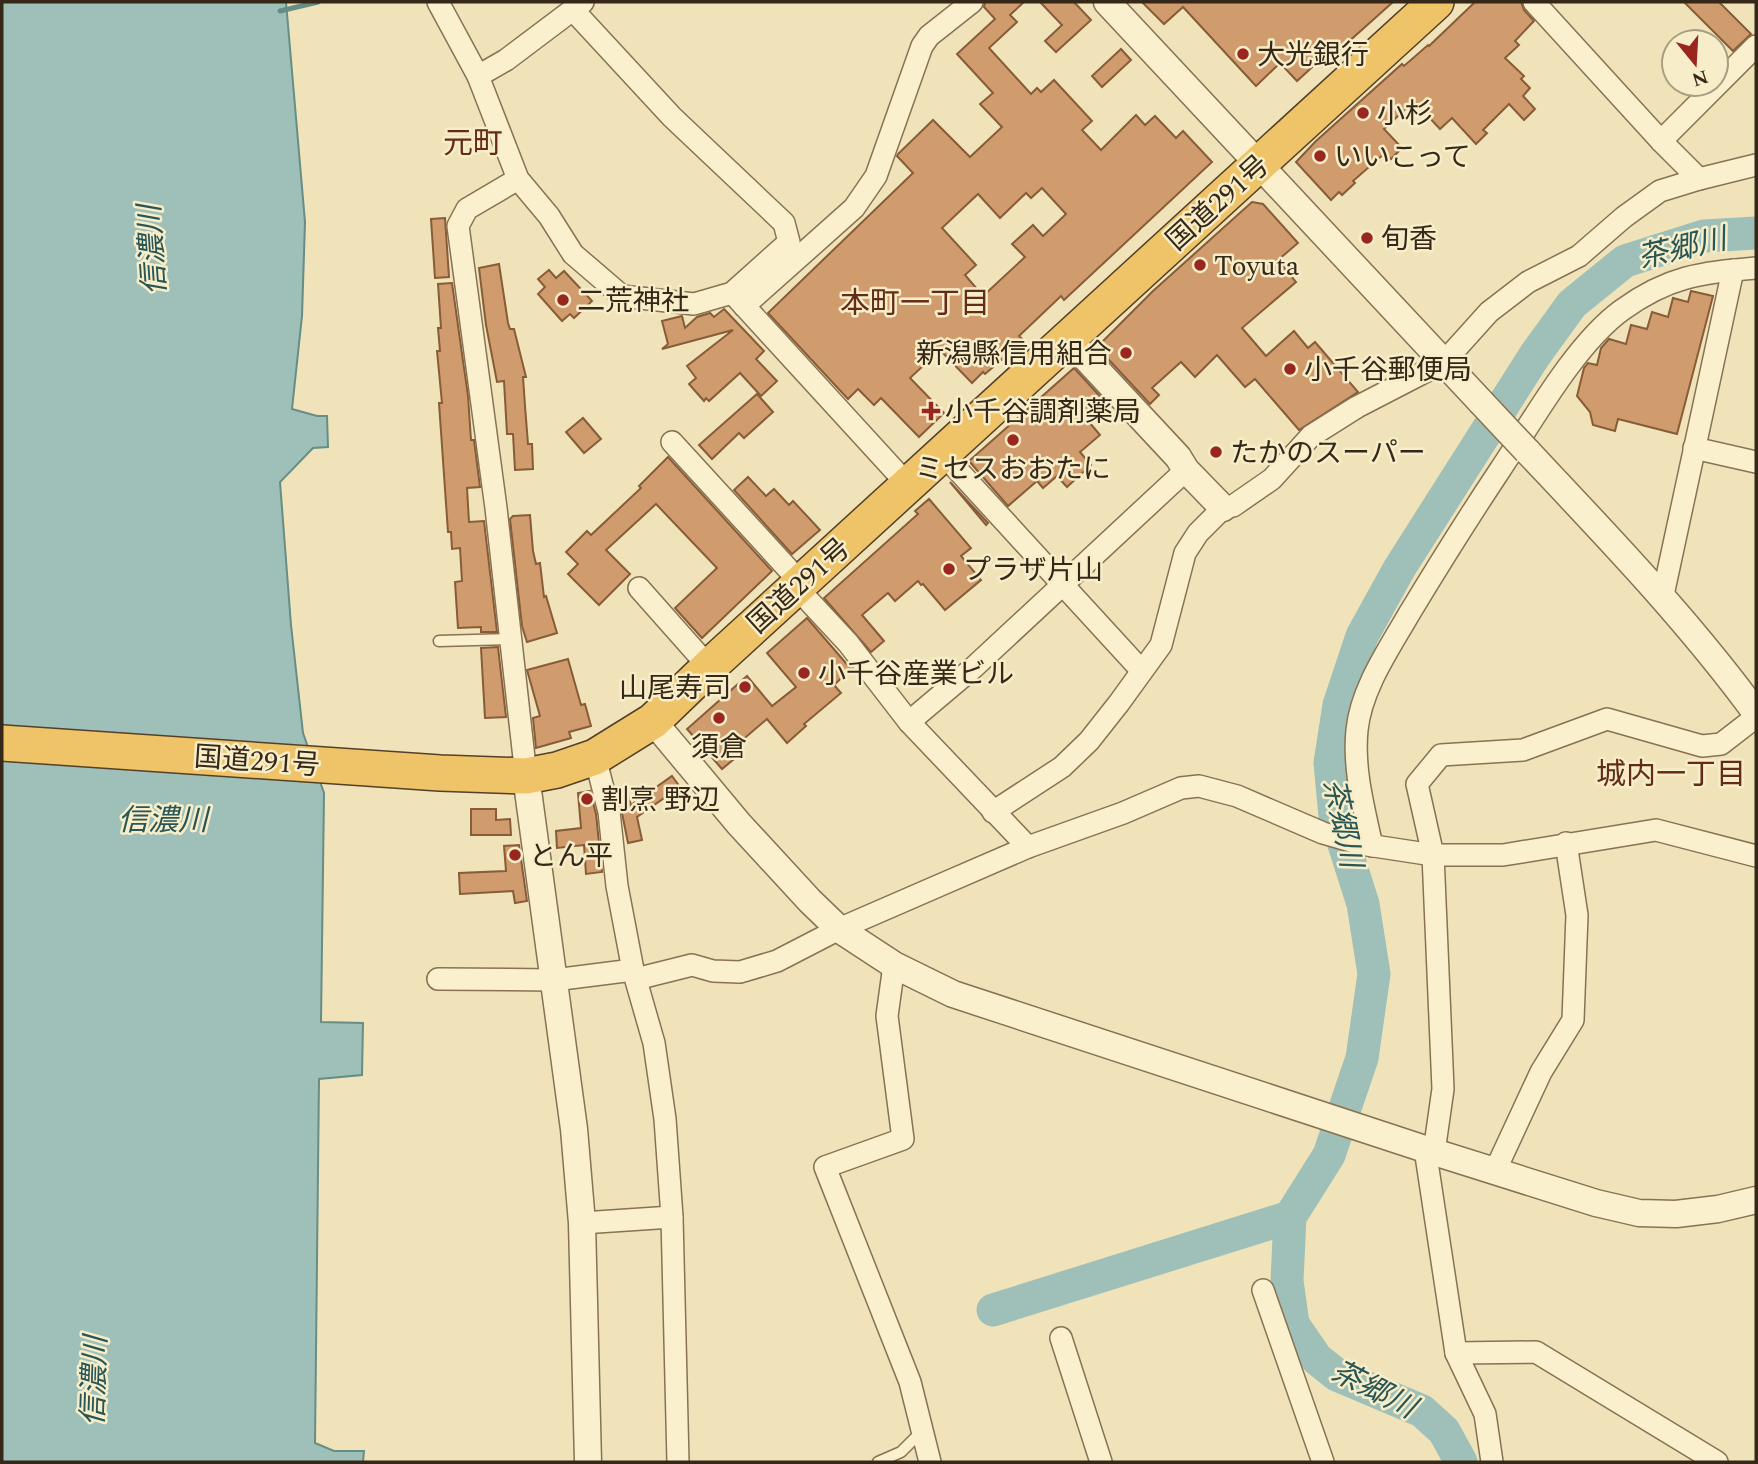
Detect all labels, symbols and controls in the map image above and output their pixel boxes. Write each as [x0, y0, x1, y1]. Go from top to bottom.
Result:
north arrow [1660, 28, 1730, 98]
place label: 大光銀行 [1257, 34, 1369, 77]
marker: 大光銀行 [1235, 46, 1251, 62]
text: N [1688, 62, 1712, 94]
place label: 小杉 [1377, 93, 1433, 136]
marker: 小杉 [1355, 105, 1371, 121]
district label: 元町 [443, 121, 503, 167]
place label: いいこって [1334, 136, 1471, 179]
street label: 国道291号 [1157, 145, 1279, 261]
marker: いいこって [1312, 148, 1328, 164]
water label: 信濃川 [127, 200, 179, 296]
water label: 茶郷川 [1633, 216, 1734, 282]
place label: 旬香 [1381, 218, 1437, 261]
marker: 旬香 [1359, 230, 1375, 246]
place label: Toyuta [1214, 245, 1300, 288]
marker: Toyuta [1192, 257, 1208, 273]
place label: 二荒神社 [577, 280, 689, 323]
district label: 本町一丁目 [840, 281, 990, 327]
marker: 二荒神社 [555, 292, 571, 308]
place label: 新潟縣信用組合 [916, 333, 1112, 376]
marker: 新潟縣信用組合 [1118, 345, 1134, 361]
place label: 小千谷郵便局 [1304, 349, 1472, 392]
marker: 小千谷郵便局 [1282, 361, 1298, 377]
place label: 小千谷調剤薬局 [945, 391, 1141, 434]
marker: 小千谷調剤薬局 [923, 403, 939, 419]
marker: ミセスおおたに [1005, 432, 1021, 448]
place label: たかのスーパー [1230, 432, 1426, 475]
marker: たかのスーパー [1208, 444, 1224, 460]
place label: ミセスおおたに [915, 448, 1111, 491]
street label: 国道291号 [738, 528, 860, 644]
place label: プラザ片山 [963, 549, 1103, 592]
marker: プラザ片山 [941, 561, 957, 577]
place label: 小千谷産業ビル [818, 653, 1014, 696]
marker: 小千谷産業ビル [796, 665, 812, 681]
place label: 山尾寿司 [619, 667, 731, 710]
marker: 山尾寿司 [737, 679, 753, 695]
marker: 須倉 [711, 710, 727, 726]
place label: 須倉 [691, 726, 747, 769]
street label: 国道291号 [193, 736, 321, 787]
district label: 城内一丁目 [1596, 752, 1746, 798]
water label: 茶郷川 [1310, 774, 1374, 875]
place label: 割烹 野辺 [601, 779, 720, 822]
marker: 割烹 野辺 [579, 791, 595, 807]
water label: 信濃川 [118, 798, 211, 844]
place label: とん平 [529, 835, 613, 878]
marker: とん平 [507, 847, 523, 863]
water label: 信濃川 [70, 1332, 120, 1427]
water label: 茶郷川 [1323, 1349, 1427, 1432]

